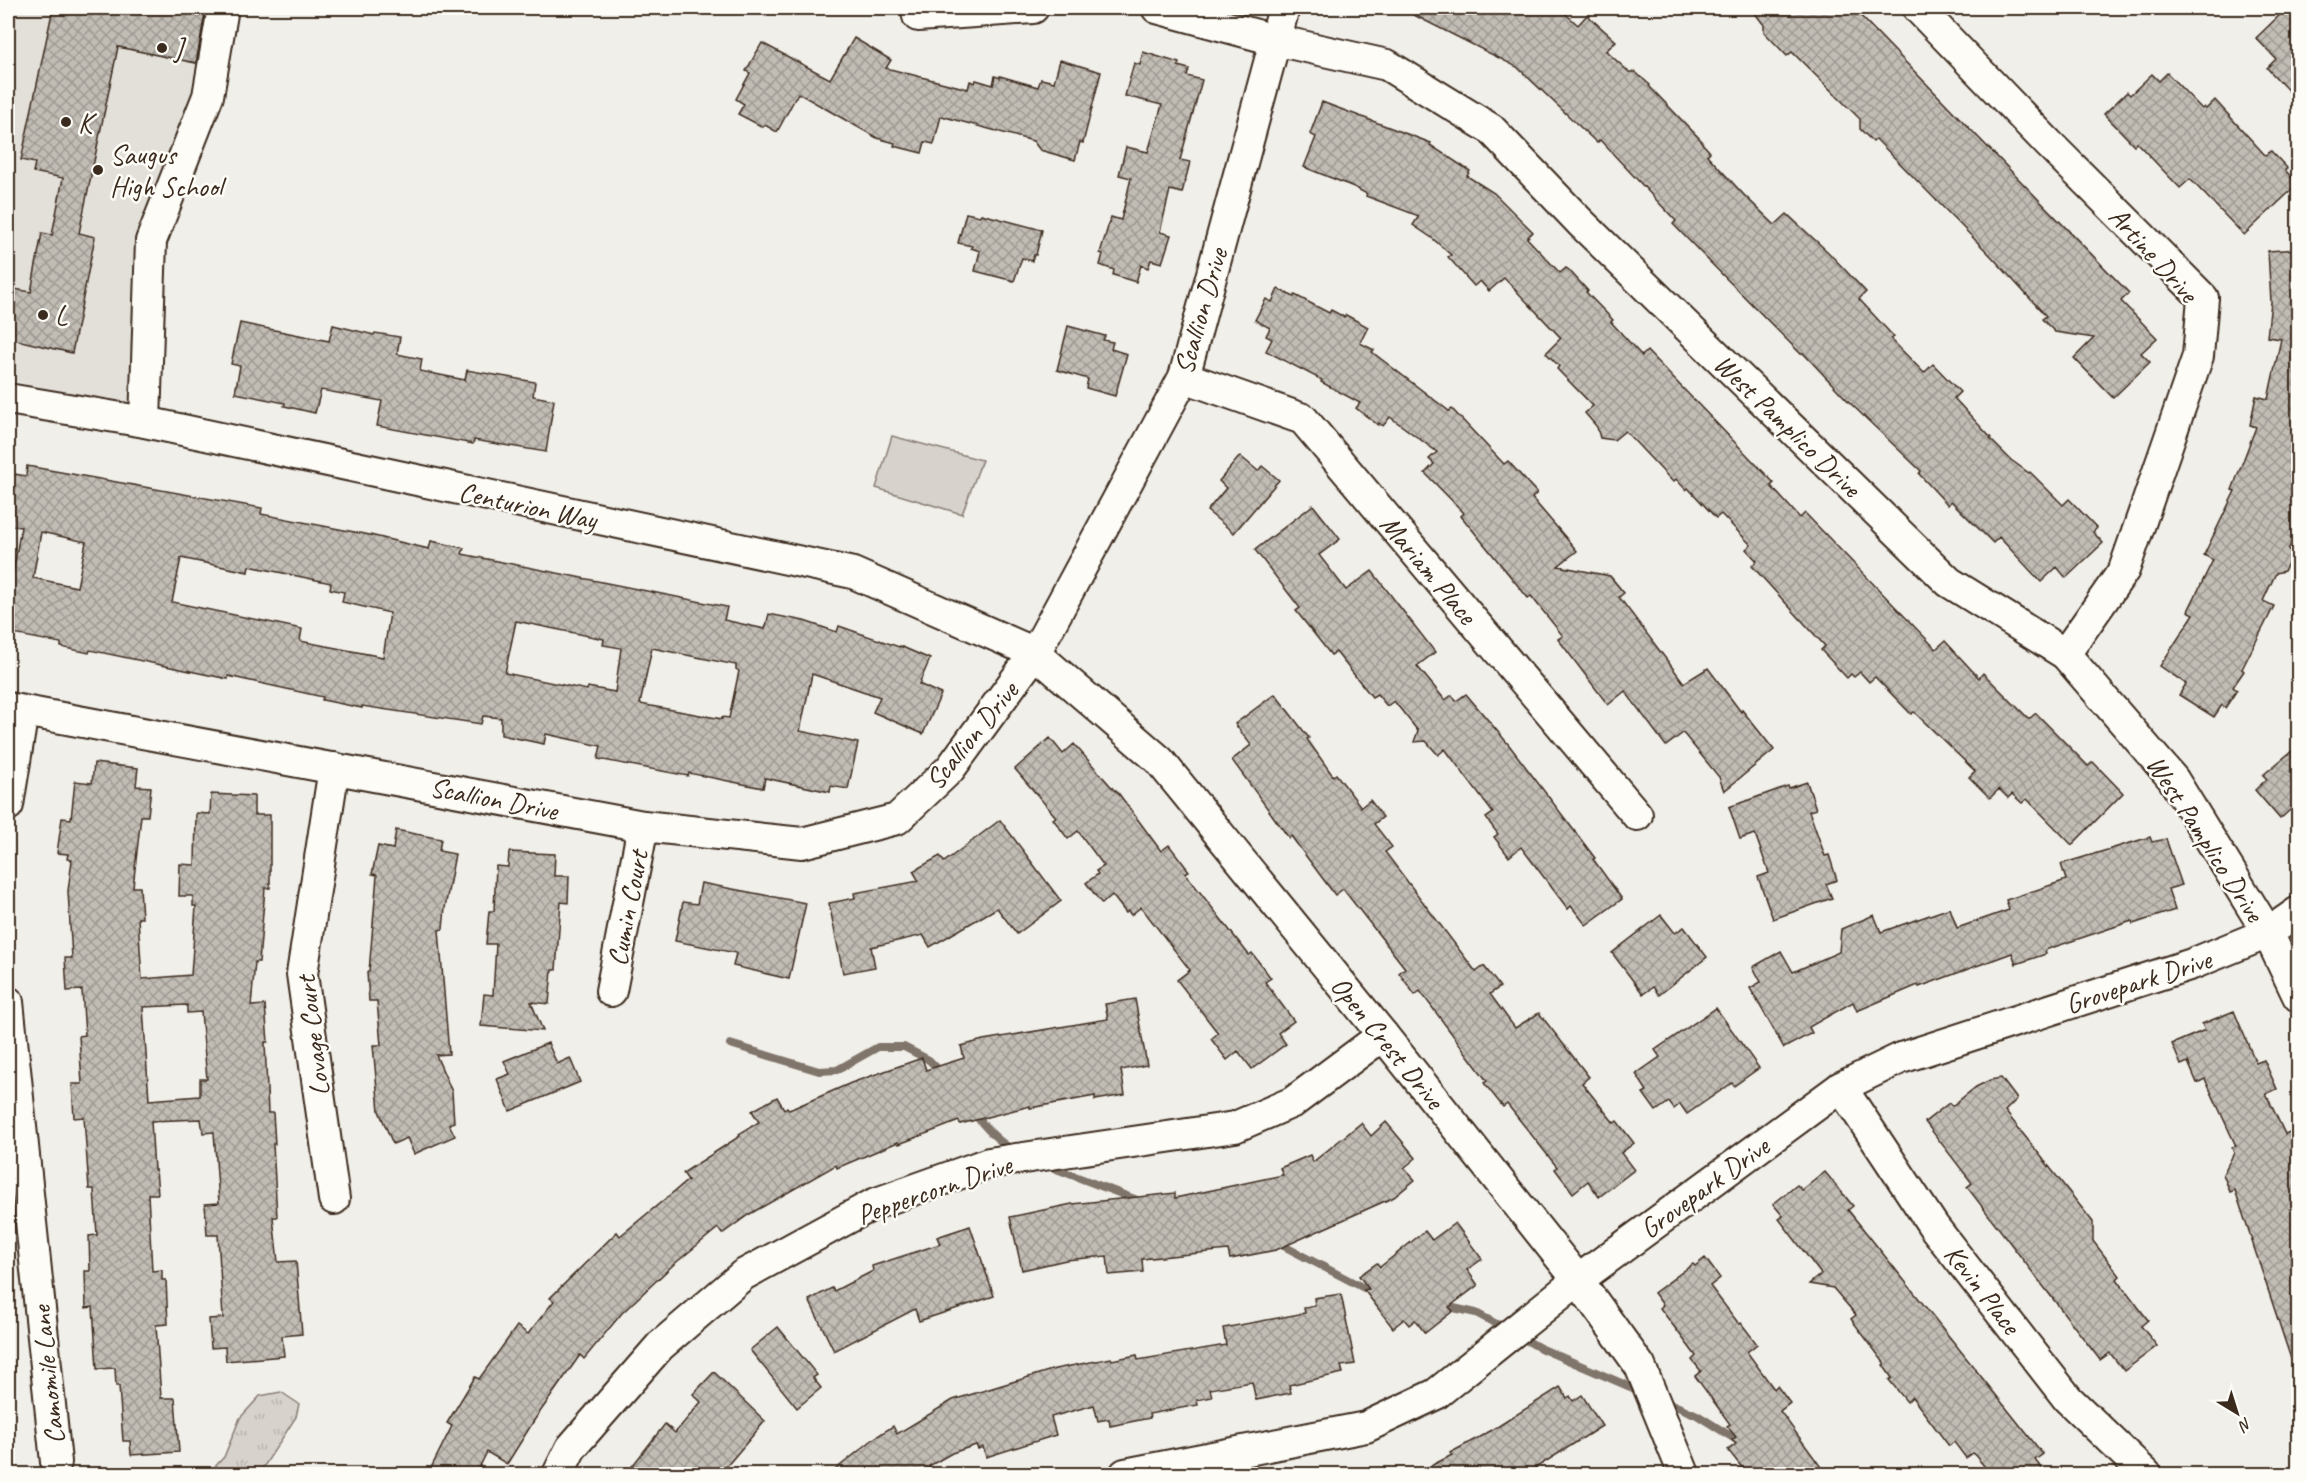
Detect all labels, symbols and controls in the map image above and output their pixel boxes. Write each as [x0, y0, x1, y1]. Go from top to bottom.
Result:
place label: J [172, 31, 187, 66]
marker: J [155, 41, 169, 55]
place label: K [78, 105, 98, 140]
marker: K [59, 115, 73, 129]
place label: Saugus High School [110, 137, 228, 204]
marker: Saugus High School [91, 163, 105, 177]
street label: Artine Drive [2101, 199, 2207, 311]
street label: Scallion Drive [1166, 242, 1236, 378]
place label: L [55, 298, 68, 333]
marker: L [36, 308, 50, 322]
street label: West Pamplico Drive [1707, 346, 1870, 506]
street label: Centurion Way [456, 474, 602, 538]
street label: Mariam Place [1373, 507, 1486, 633]
street label: Scallion Drive [917, 673, 1027, 796]
street label: West Pamplico Drive [2139, 748, 2273, 930]
street label: Scallion Drive [427, 769, 562, 828]
street label: Cumin Court [599, 845, 656, 969]
street label: Grovepark Drive [2061, 941, 2217, 1021]
street label: Open Crest Drive [1323, 969, 1453, 1117]
street label: Lovage Court [287, 971, 337, 1098]
street label: Grovepark Drive [1633, 1128, 1777, 1246]
street label: Peppercorn Drive [852, 1146, 1018, 1232]
street label: Kevin Place [1937, 1237, 2030, 1343]
street label: Camomile Lane [23, 1302, 72, 1446]
north arrow [2207, 1383, 2267, 1443]
text: N [2233, 1413, 2256, 1437]

